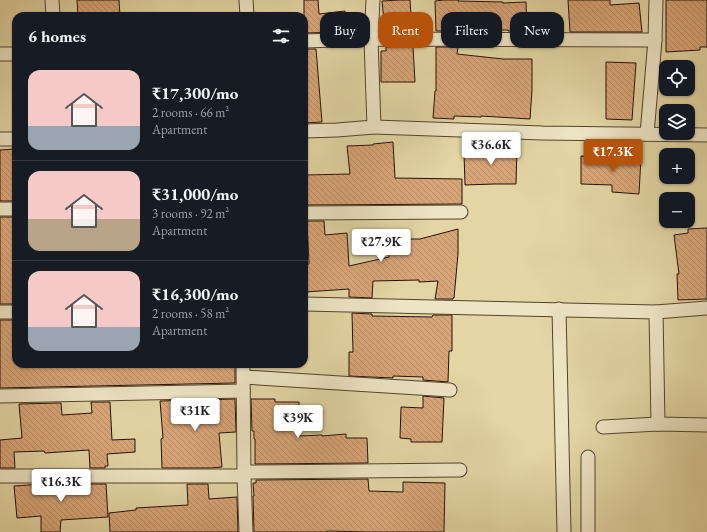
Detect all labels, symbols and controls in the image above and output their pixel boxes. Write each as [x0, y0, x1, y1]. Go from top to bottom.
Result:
chip: Buy [320, 12, 370, 48]
chip: Rent [378, 12, 433, 48]
chip: Filters [441, 12, 502, 48]
chip: New [510, 12, 564, 48]
text: 6 homes [28, 25, 86, 47]
icon: filters [270, 25, 292, 47]
map controls [659, 60, 695, 228]
button: locate [659, 60, 695, 96]
text: ₹17,300/mo [152, 82, 238, 104]
icon: home [60, 86, 108, 134]
text: 2 rooms · 66 m² [152, 104, 229, 121]
button: layers [659, 104, 695, 140]
text: Apartment [152, 121, 207, 138]
pin: ₹36.6K [458, 132, 524, 166]
text: ₹36.6K [471, 136, 511, 153]
pin: ₹17.3K [580, 139, 646, 173]
text: ₹17.3K [593, 143, 633, 160]
button: + [659, 148, 695, 184]
text: ₹31,000/mo [152, 183, 238, 205]
icon: home [60, 187, 108, 235]
button: − [659, 192, 695, 228]
text: 3 rooms · 92 m² [152, 205, 229, 222]
text: Apartment [152, 222, 207, 239]
pin: ₹27.9K [348, 229, 414, 263]
text: ₹27.9K [361, 233, 401, 250]
text: ₹16,300/mo [152, 283, 238, 305]
icon: home [60, 287, 108, 335]
text: 2 rooms · 58 m² [152, 305, 229, 322]
text: Apartment [152, 322, 207, 339]
pin: ₹31K [171, 398, 219, 432]
text: ₹31K [180, 402, 210, 419]
pin: ₹39K [274, 405, 322, 439]
text: ₹39K [283, 409, 313, 426]
pin: ₹16.3K [28, 469, 94, 503]
text: ₹16.3K [41, 473, 81, 490]

